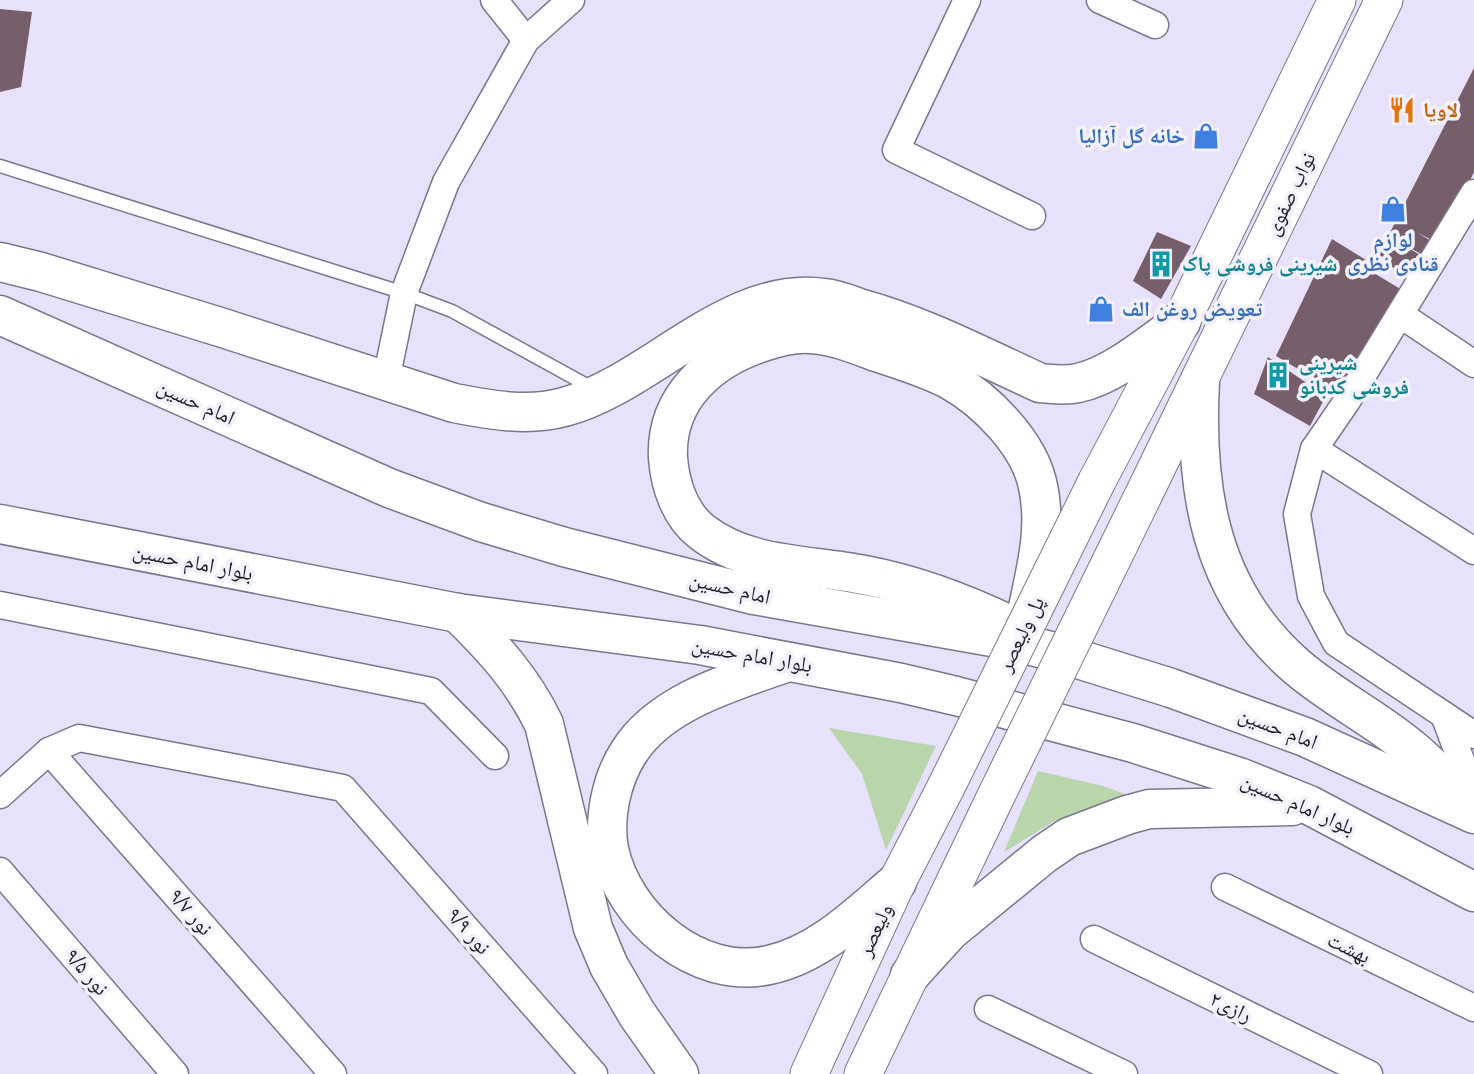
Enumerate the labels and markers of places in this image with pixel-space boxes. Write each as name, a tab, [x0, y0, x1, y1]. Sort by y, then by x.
restaurant icon: لاویا	[1387, 95, 1417, 125]
place label: لاویا	[1423, 96, 1458, 124]
shop icon: خانه گل آزالیا	[1191, 121, 1221, 151]
place label: خانه گل آزالیا	[1078, 122, 1185, 150]
shop icon: لوازم قنادی نظری	[1378, 194, 1408, 224]
place label: لوازم قنادی نظری	[1347, 226, 1439, 278]
building icon: شیرینی فروشی پاک	[1146, 249, 1176, 279]
place label: شیرینی فروشی پاک	[1182, 250, 1337, 278]
shop icon: تعویض روغن الف	[1086, 294, 1116, 324]
place label: تعویض روغن الف	[1122, 295, 1262, 323]
place label: شیرینی فروشی کدبانو	[1299, 349, 1409, 401]
building icon: شیرینی فروشی کدبانو	[1263, 360, 1293, 390]

